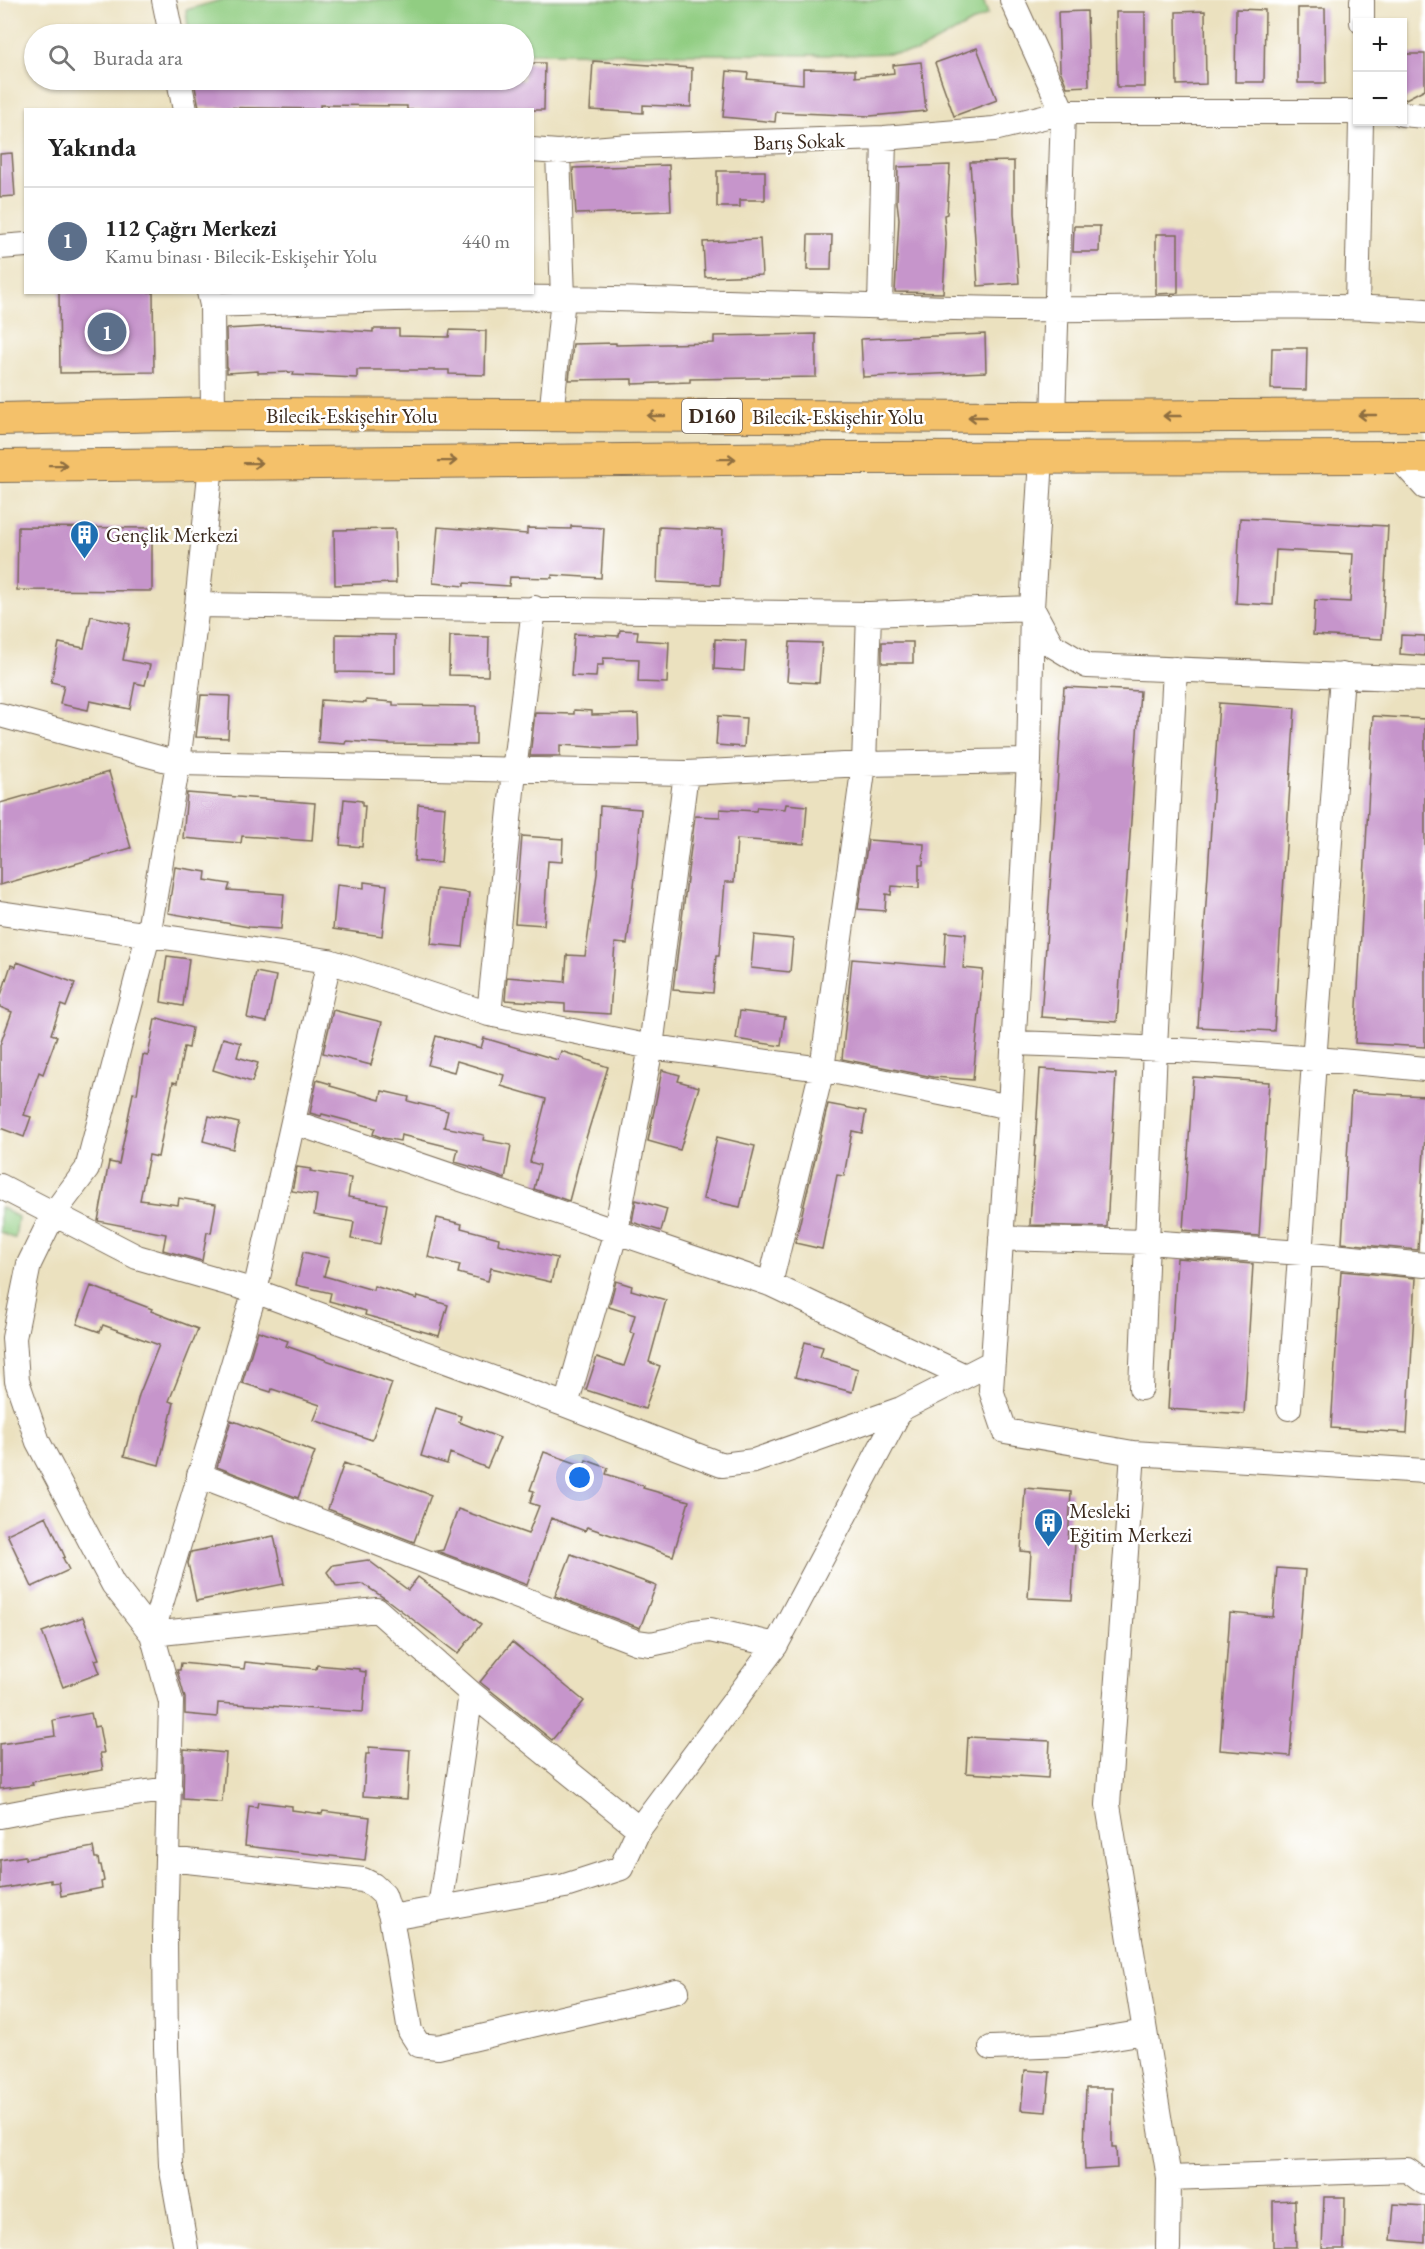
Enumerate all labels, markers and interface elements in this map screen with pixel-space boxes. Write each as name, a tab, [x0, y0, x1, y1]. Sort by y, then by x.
map controls	[1353, 18, 1407, 126]
button: +	[1353, 18, 1407, 72]
search box	[24, 24, 534, 90]
icon: search	[45, 41, 78, 74]
text: Burada ara	[93, 43, 183, 72]
button: −	[1353, 72, 1407, 126]
street label: Barış Sokak	[753, 126, 846, 156]
text: Yakında	[48, 130, 136, 164]
text: 112 Çağrı Merkezi	[105, 214, 277, 243]
text: 1	[62, 228, 73, 254]
text: 440 m	[462, 228, 510, 254]
text: Kamu binası · Bilecik-Eskişehir Yolu	[105, 243, 377, 269]
pin: 1	[88, 310, 126, 354]
road number: D160	[682, 399, 742, 433]
street label: Bilecik-Eskişehir Yolu	[266, 402, 438, 429]
street label: Bilecik-Eskişehir Yolu	[752, 403, 924, 430]
one-way arrow	[1357, 409, 1377, 421]
one-way arrow	[646, 410, 666, 422]
one-way arrow	[1162, 410, 1182, 422]
one-way arrow	[967, 411, 987, 423]
one-way arrow	[717, 453, 737, 465]
one-way arrow	[438, 456, 458, 467]
one-way arrow	[243, 458, 263, 469]
one-way arrow	[48, 459, 68, 471]
building icon: Gençlik Merkezi	[69, 518, 101, 560]
place label: Gençlik Merkezi	[106, 521, 238, 548]
your location	[565, 1463, 594, 1492]
place label: Mesleki Eğitim Merkezi	[1069, 1497, 1192, 1548]
building icon: Mesleki Eğitim Merkezi	[1032, 1506, 1064, 1548]

